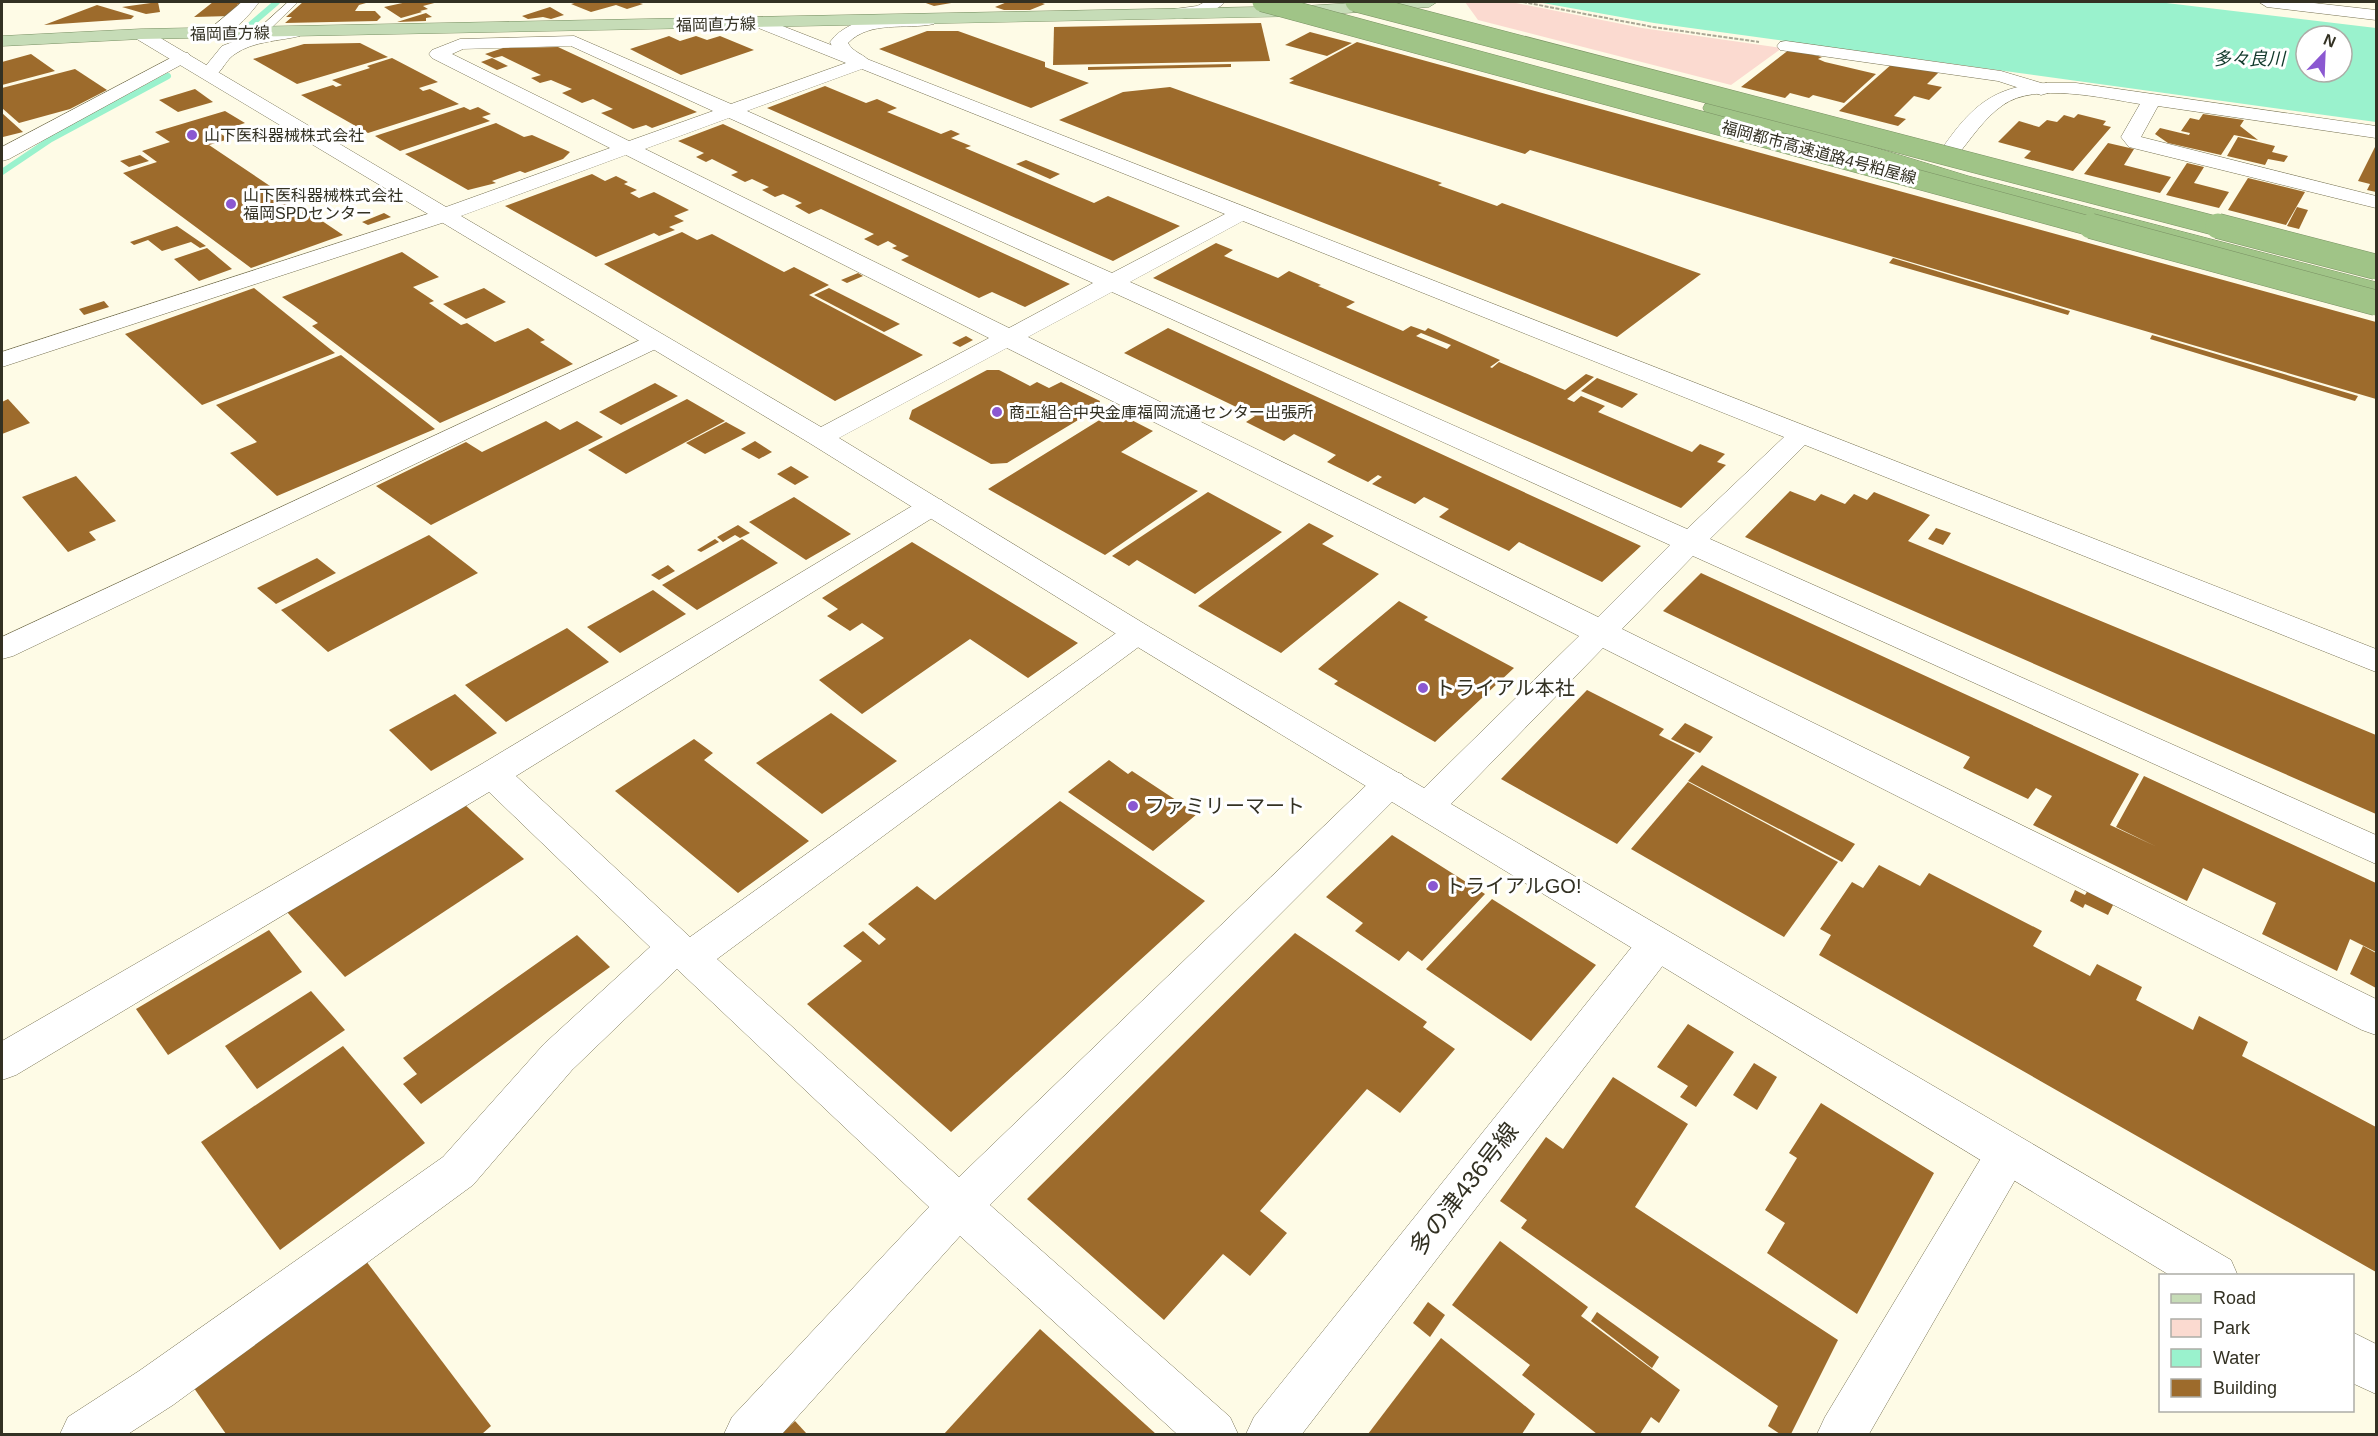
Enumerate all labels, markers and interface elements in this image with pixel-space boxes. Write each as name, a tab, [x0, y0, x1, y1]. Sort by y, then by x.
street label: 福岡直方線	[676, 15, 756, 34]
street label: 福岡直方線	[190, 24, 270, 43]
north arrow	[2294, 24, 2354, 84]
text: N	[2321, 31, 2338, 51]
water label: 多々良川	[2213, 49, 2287, 69]
street label: 福岡都市高速道路4号粕屋線	[1720, 118, 1918, 187]
place label: 山下医科器械株式会社	[204, 127, 364, 144]
marker: 山下医科器械株式会社	[185, 128, 199, 142]
place label: 山下医科器械株式会社 福岡SPDセンター	[243, 187, 403, 222]
marker: 山下医科器械株式会社 福岡SPDセンター	[224, 197, 238, 211]
place label: 商工組合中央金庫福岡流通センター出張所	[1009, 404, 1313, 421]
marker: 商工組合中央金庫福岡流通センター出張所	[990, 405, 1004, 419]
place label: トライアル本社	[1435, 677, 1575, 699]
marker: トライアル本社	[1416, 681, 1430, 695]
place label: ファミリーマート	[1145, 795, 1305, 817]
marker: ファミリーマート	[1126, 799, 1140, 813]
place label: トライアルGO!	[1445, 875, 1581, 897]
marker: トライアルGO!	[1426, 879, 1440, 893]
street label: 多の津436号線	[1404, 1117, 1524, 1260]
legend	[2159, 1274, 2354, 1412]
text: Road	[2213, 1288, 2256, 1308]
text: Park	[2213, 1318, 2251, 1338]
text: Water	[2213, 1348, 2260, 1368]
text: Building	[2213, 1378, 2277, 1398]

